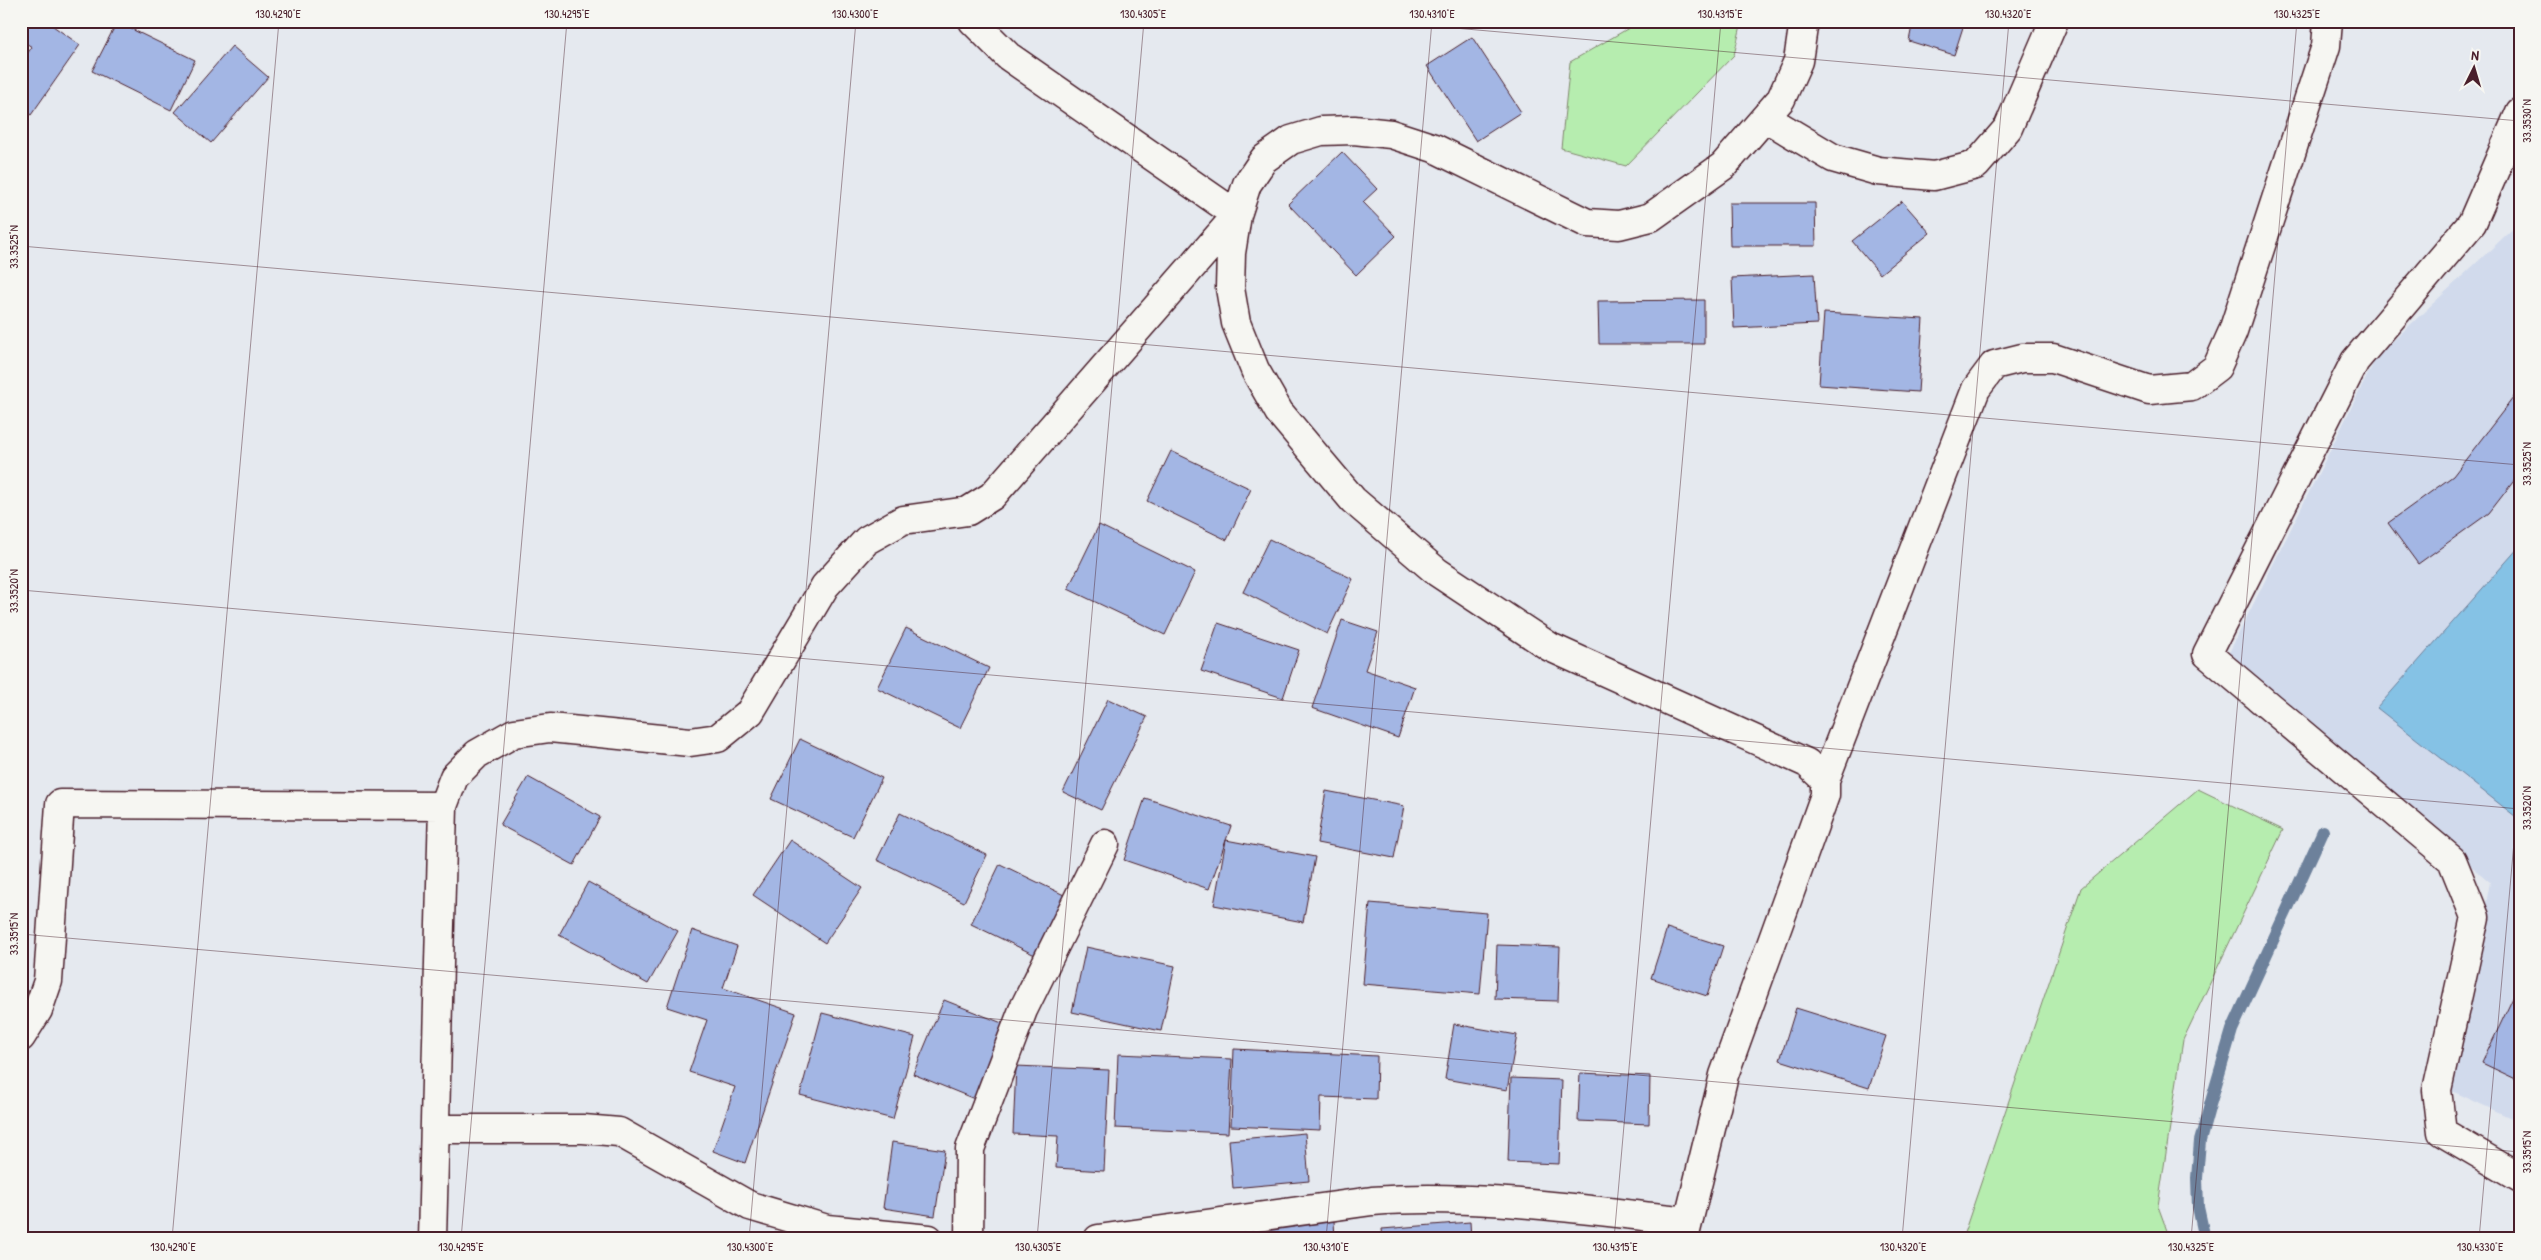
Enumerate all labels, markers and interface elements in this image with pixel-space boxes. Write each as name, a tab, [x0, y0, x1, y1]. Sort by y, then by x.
text: 130.4290°E	[255, 5, 302, 22]
text: 130.4295°E	[544, 5, 590, 22]
text: 130.4300°E	[832, 5, 879, 22]
text: 130.4305°E	[1120, 5, 1167, 22]
text: 130.4310°E	[1409, 5, 1455, 22]
text: 130.4315°E	[1697, 5, 1743, 22]
text: 130.4320°E	[1985, 5, 2032, 22]
text: 130.4325°E	[2274, 5, 2321, 22]
north arrow	[2448, 42, 2498, 92]
text: N	[2471, 45, 2480, 64]
text: 33.3530°N	[2518, 99, 2535, 143]
text: 33.3525°N	[5, 225, 22, 269]
text: 33.3525°N	[2518, 442, 2535, 486]
text: 33.3520°N	[5, 569, 22, 613]
text: 33.3520°N	[2518, 786, 2535, 830]
text: 33.3515°N	[5, 913, 22, 955]
text: 33.3515°N	[2518, 1131, 2535, 1173]
text: 130.4290°E	[150, 1238, 197, 1255]
text: 130.4295°E	[438, 1238, 484, 1255]
text: 130.4300°E	[727, 1238, 774, 1255]
text: 130.4305°E	[1015, 1238, 1062, 1255]
text: 130.4310°E	[1303, 1238, 1349, 1255]
text: 130.4315°E	[1592, 1238, 1638, 1255]
text: 130.4320°E	[1880, 1238, 1927, 1255]
text: 130.4325°E	[2168, 1238, 2215, 1255]
text: 130.4330°E	[2457, 1238, 2504, 1255]

